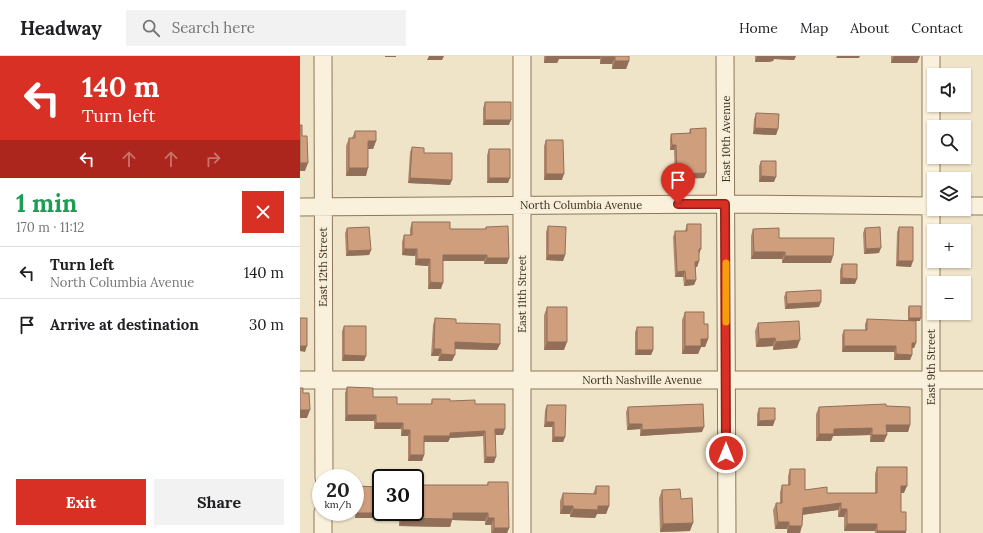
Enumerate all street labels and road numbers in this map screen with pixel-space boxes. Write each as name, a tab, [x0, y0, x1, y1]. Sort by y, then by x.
street label: East 10th Avenue	[719, 96, 733, 182]
street label: North Columbia Avenue	[520, 198, 642, 212]
street label: East 12th Street	[316, 226, 330, 307]
street label: East 11th Street	[515, 254, 529, 333]
street label: East 9th Street	[924, 328, 938, 405]
street label: North Nashville Avenue	[582, 373, 702, 387]

